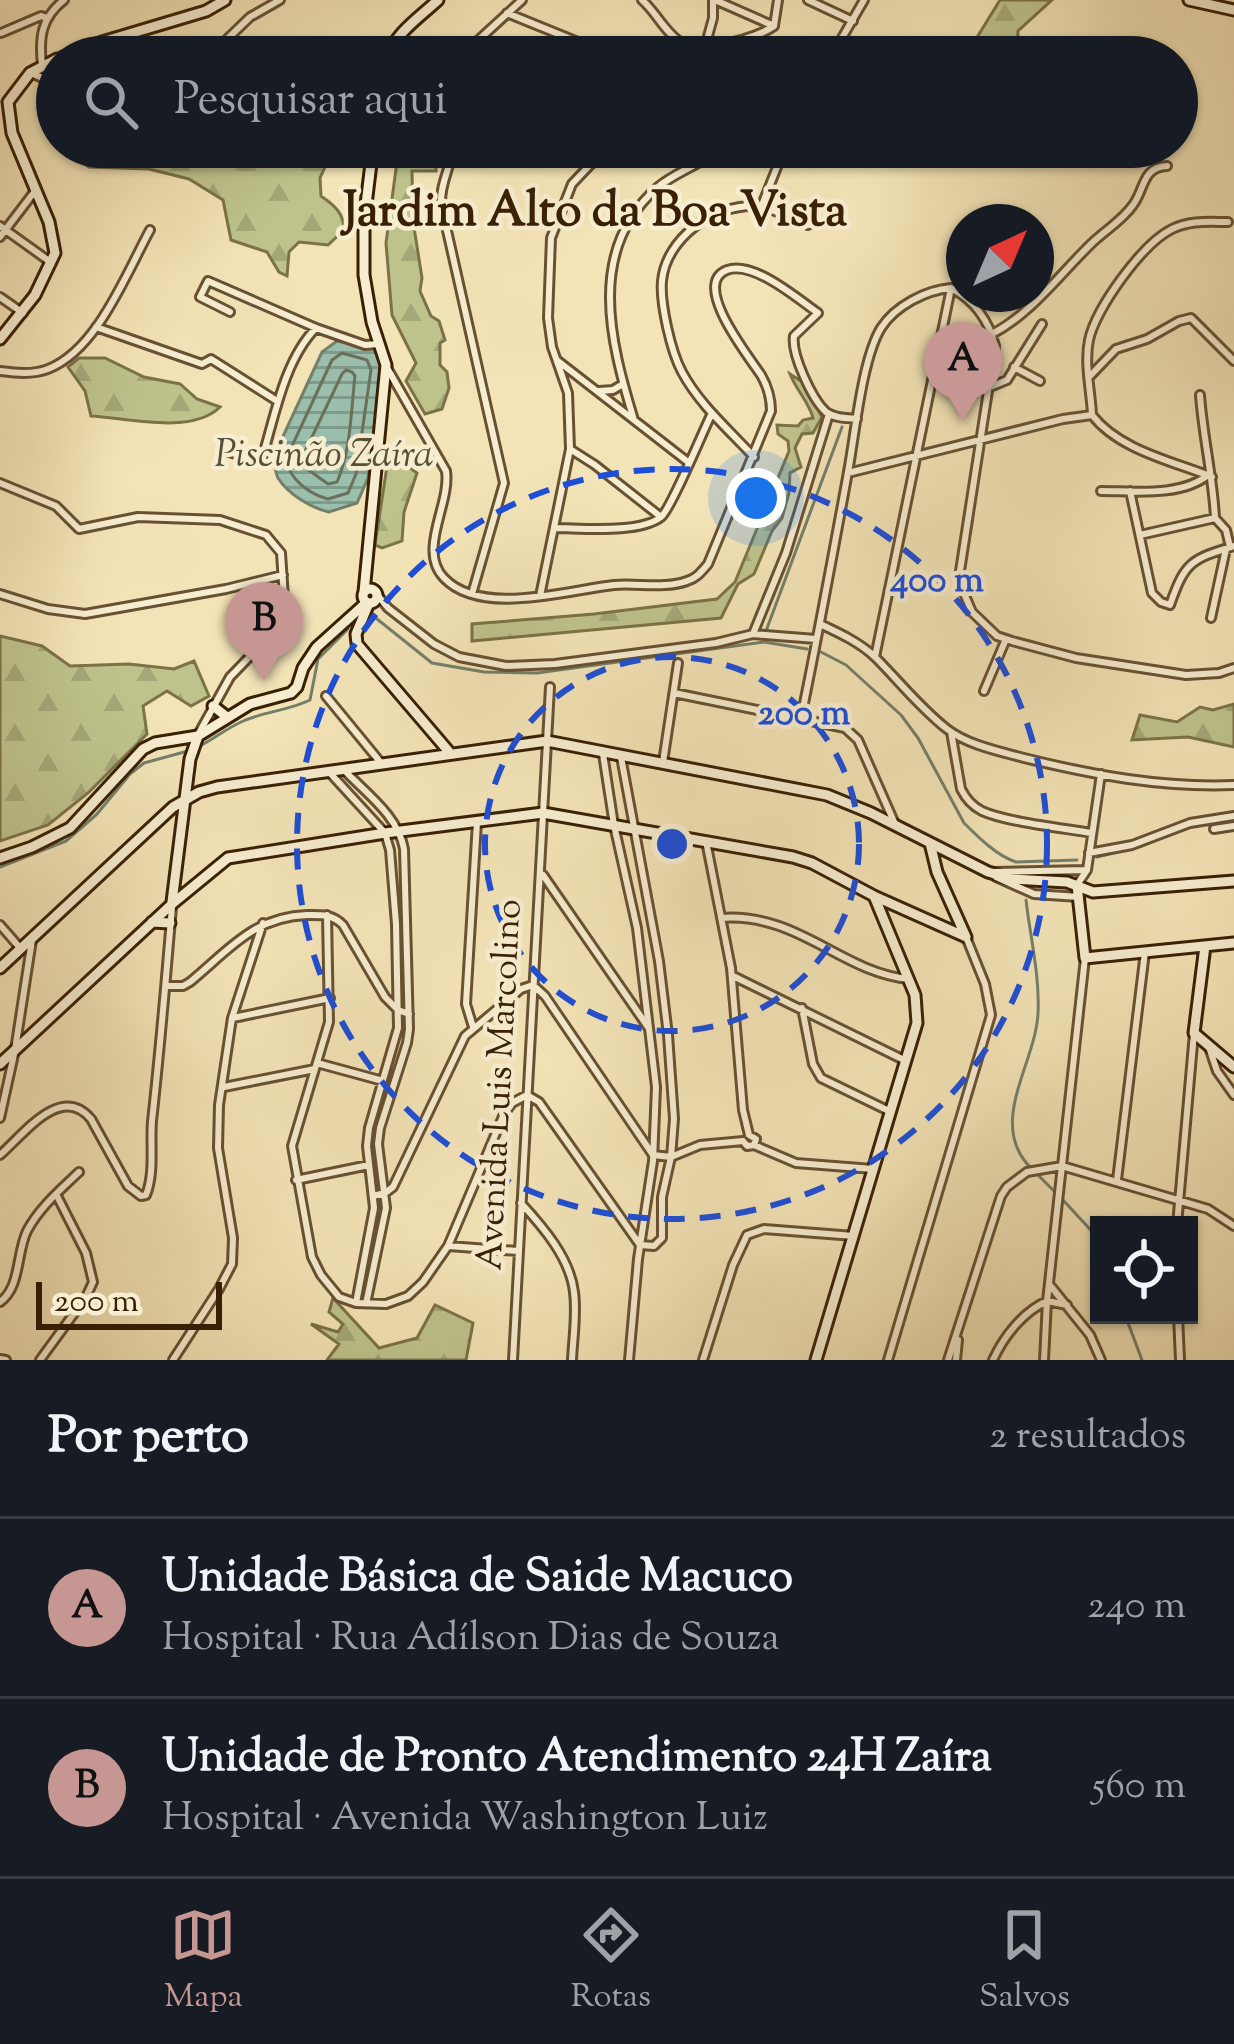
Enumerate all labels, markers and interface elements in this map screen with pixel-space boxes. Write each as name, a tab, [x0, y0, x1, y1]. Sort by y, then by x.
search box	[36, 36, 1198, 168]
icon: search	[78, 69, 144, 135]
text: Pesquisar aqui	[174, 70, 447, 135]
district label: Jardim Alto da Boa Vista	[340, 179, 847, 248]
north arrow	[946, 204, 1054, 312]
pin: A	[924, 322, 1002, 421]
water label: Piscinão Zaíra	[215, 429, 433, 485]
your location	[726, 468, 786, 528]
text: 400 m	[889, 556, 984, 608]
pin: B	[225, 582, 303, 681]
text: 200 m	[758, 689, 850, 741]
centre of rings	[651, 823, 693, 865]
street label: Avenida Luis Marcolino	[465, 898, 537, 1272]
map controls	[1090, 1216, 1198, 1324]
button: locate	[1090, 1216, 1198, 1324]
scale bar	[36, 1276, 222, 1329]
text: 200 m	[54, 1279, 139, 1327]
text: Por perto	[48, 1402, 249, 1475]
text: 2 resultados	[989, 1410, 1186, 1466]
text: Unidade Básica de Saide Macuco	[162, 1547, 793, 1612]
text: A	[71, 1580, 103, 1636]
text: 240 m	[1087, 1580, 1186, 1636]
text: Hospital · Rua Adílson Dias de Souza	[162, 1612, 780, 1668]
text: Unidade de Pronto Atendimento 24H Zaíra	[162, 1727, 992, 1792]
text: B	[75, 1760, 99, 1816]
text: 560 m	[1092, 1760, 1186, 1816]
text: Hospital · Avenida Washington Luiz	[162, 1792, 768, 1848]
tab: Mapa	[164, 1902, 243, 2022]
tab: Rotas	[571, 1902, 651, 2022]
tab: Salvos	[979, 1902, 1070, 2022]

